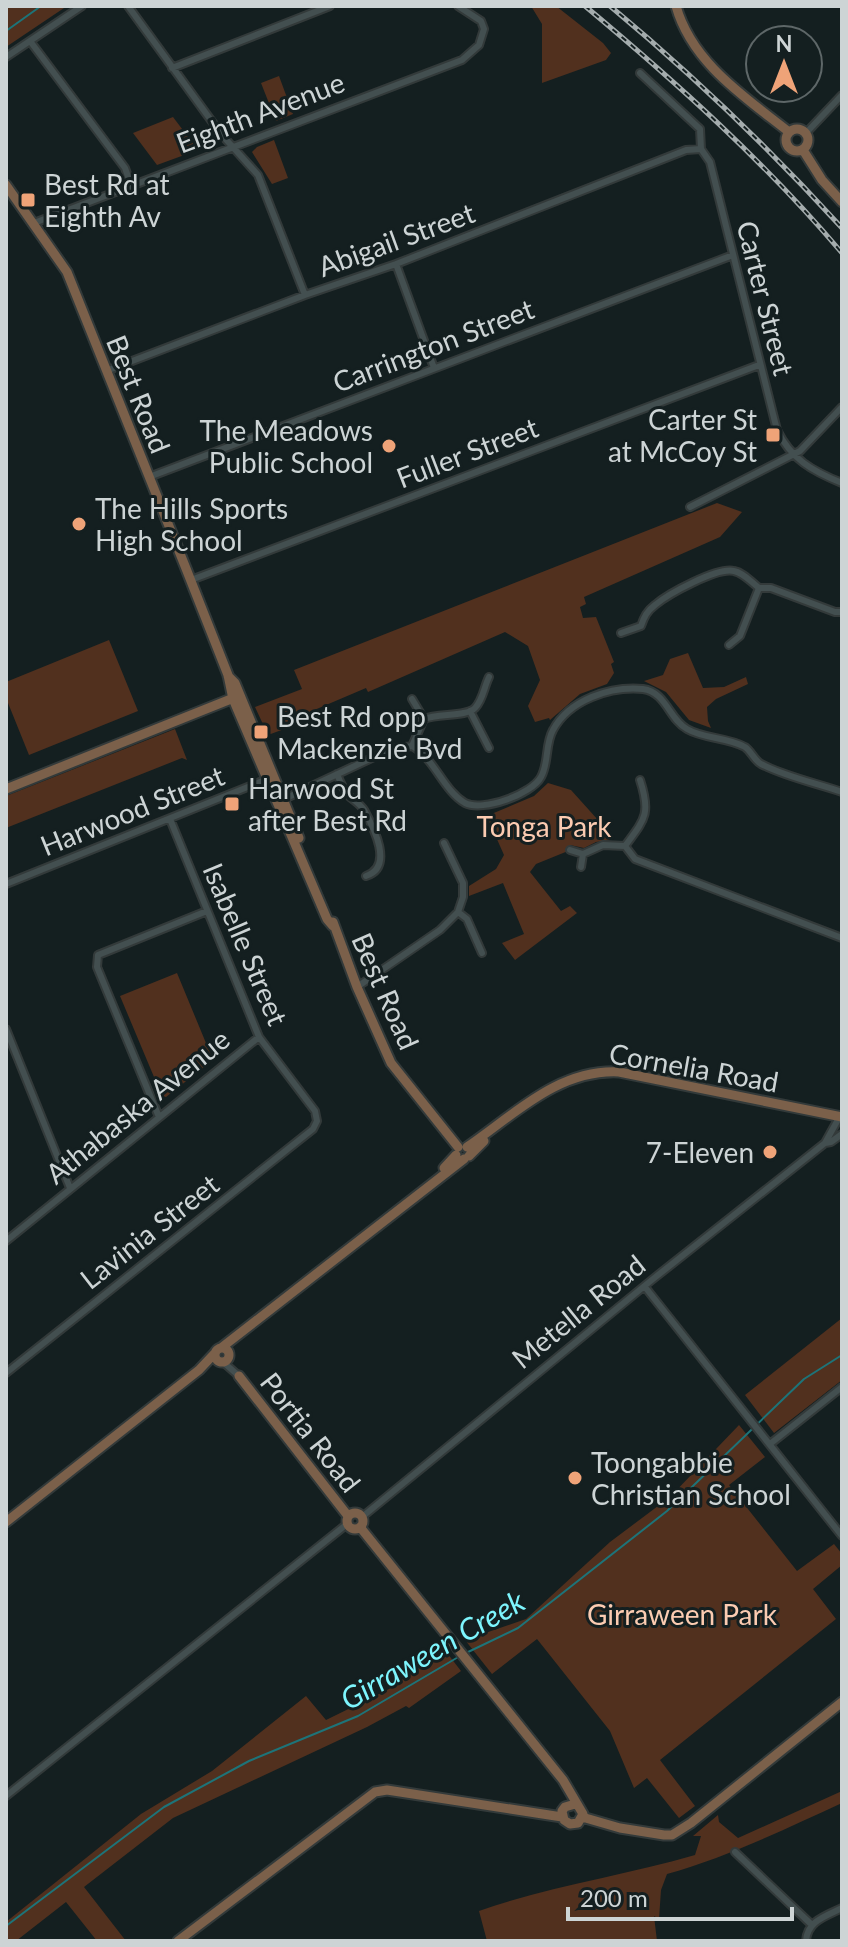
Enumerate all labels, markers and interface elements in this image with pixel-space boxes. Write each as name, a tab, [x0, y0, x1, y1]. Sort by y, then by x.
north arrow	[744, 24, 824, 104]
text: N	[776, 30, 792, 57]
street label: Eighth Avenue	[171, 64, 349, 160]
place label: Best Rd at Eighth Av	[44, 167, 169, 233]
marker: Best Rd at Eighth Av	[19, 191, 37, 209]
street label: Abigail Street	[313, 195, 479, 283]
street label: Carter Street	[730, 217, 802, 379]
street label: Carrington Street	[328, 291, 538, 399]
street label: Best Road	[100, 330, 178, 458]
place label: Carter St at McCoy St	[608, 402, 757, 468]
street label: Fuller Street	[391, 409, 543, 495]
place label: The Meadows Public School	[200, 413, 373, 479]
marker: Carter St at McCoy St	[764, 426, 782, 444]
marker: The Meadows Public School	[380, 437, 398, 455]
place label: The Hills Sports High School	[95, 491, 288, 557]
marker: The Hills Sports High School	[70, 515, 88, 533]
place label: Best Rd opp Mackenzie Bvd	[277, 699, 463, 765]
marker: Best Rd opp Mackenzie Bvd	[252, 723, 270, 741]
street label: Harwood Street	[35, 758, 229, 862]
place label: Harwood St after Best Rd	[248, 771, 407, 837]
marker: Harwood St after Best Rd	[223, 795, 241, 813]
park label: Tonga Park	[477, 809, 612, 843]
street label: Isabelle Street	[197, 858, 295, 1030]
street label: Best Road	[345, 927, 427, 1055]
street label: Athabaska Avenue	[38, 1022, 236, 1190]
street label: Cornelia Road	[607, 1035, 781, 1099]
place label: 7-Eleven	[646, 1135, 754, 1169]
marker: 7-Eleven	[761, 1143, 779, 1161]
street label: Lavinia Street	[73, 1166, 225, 1296]
street label: Metella Road	[505, 1247, 651, 1375]
street label: Portia Road	[254, 1365, 368, 1499]
place label: Toongabbie Christian School	[591, 1445, 791, 1511]
marker: Toongabbie Christian School	[566, 1469, 584, 1487]
water label: Girraween Creek	[334, 1581, 531, 1716]
park label: Girraween Park	[587, 1597, 778, 1631]
scale bar	[568, 1871, 792, 1921]
text: 200 m	[580, 1883, 648, 1912]

